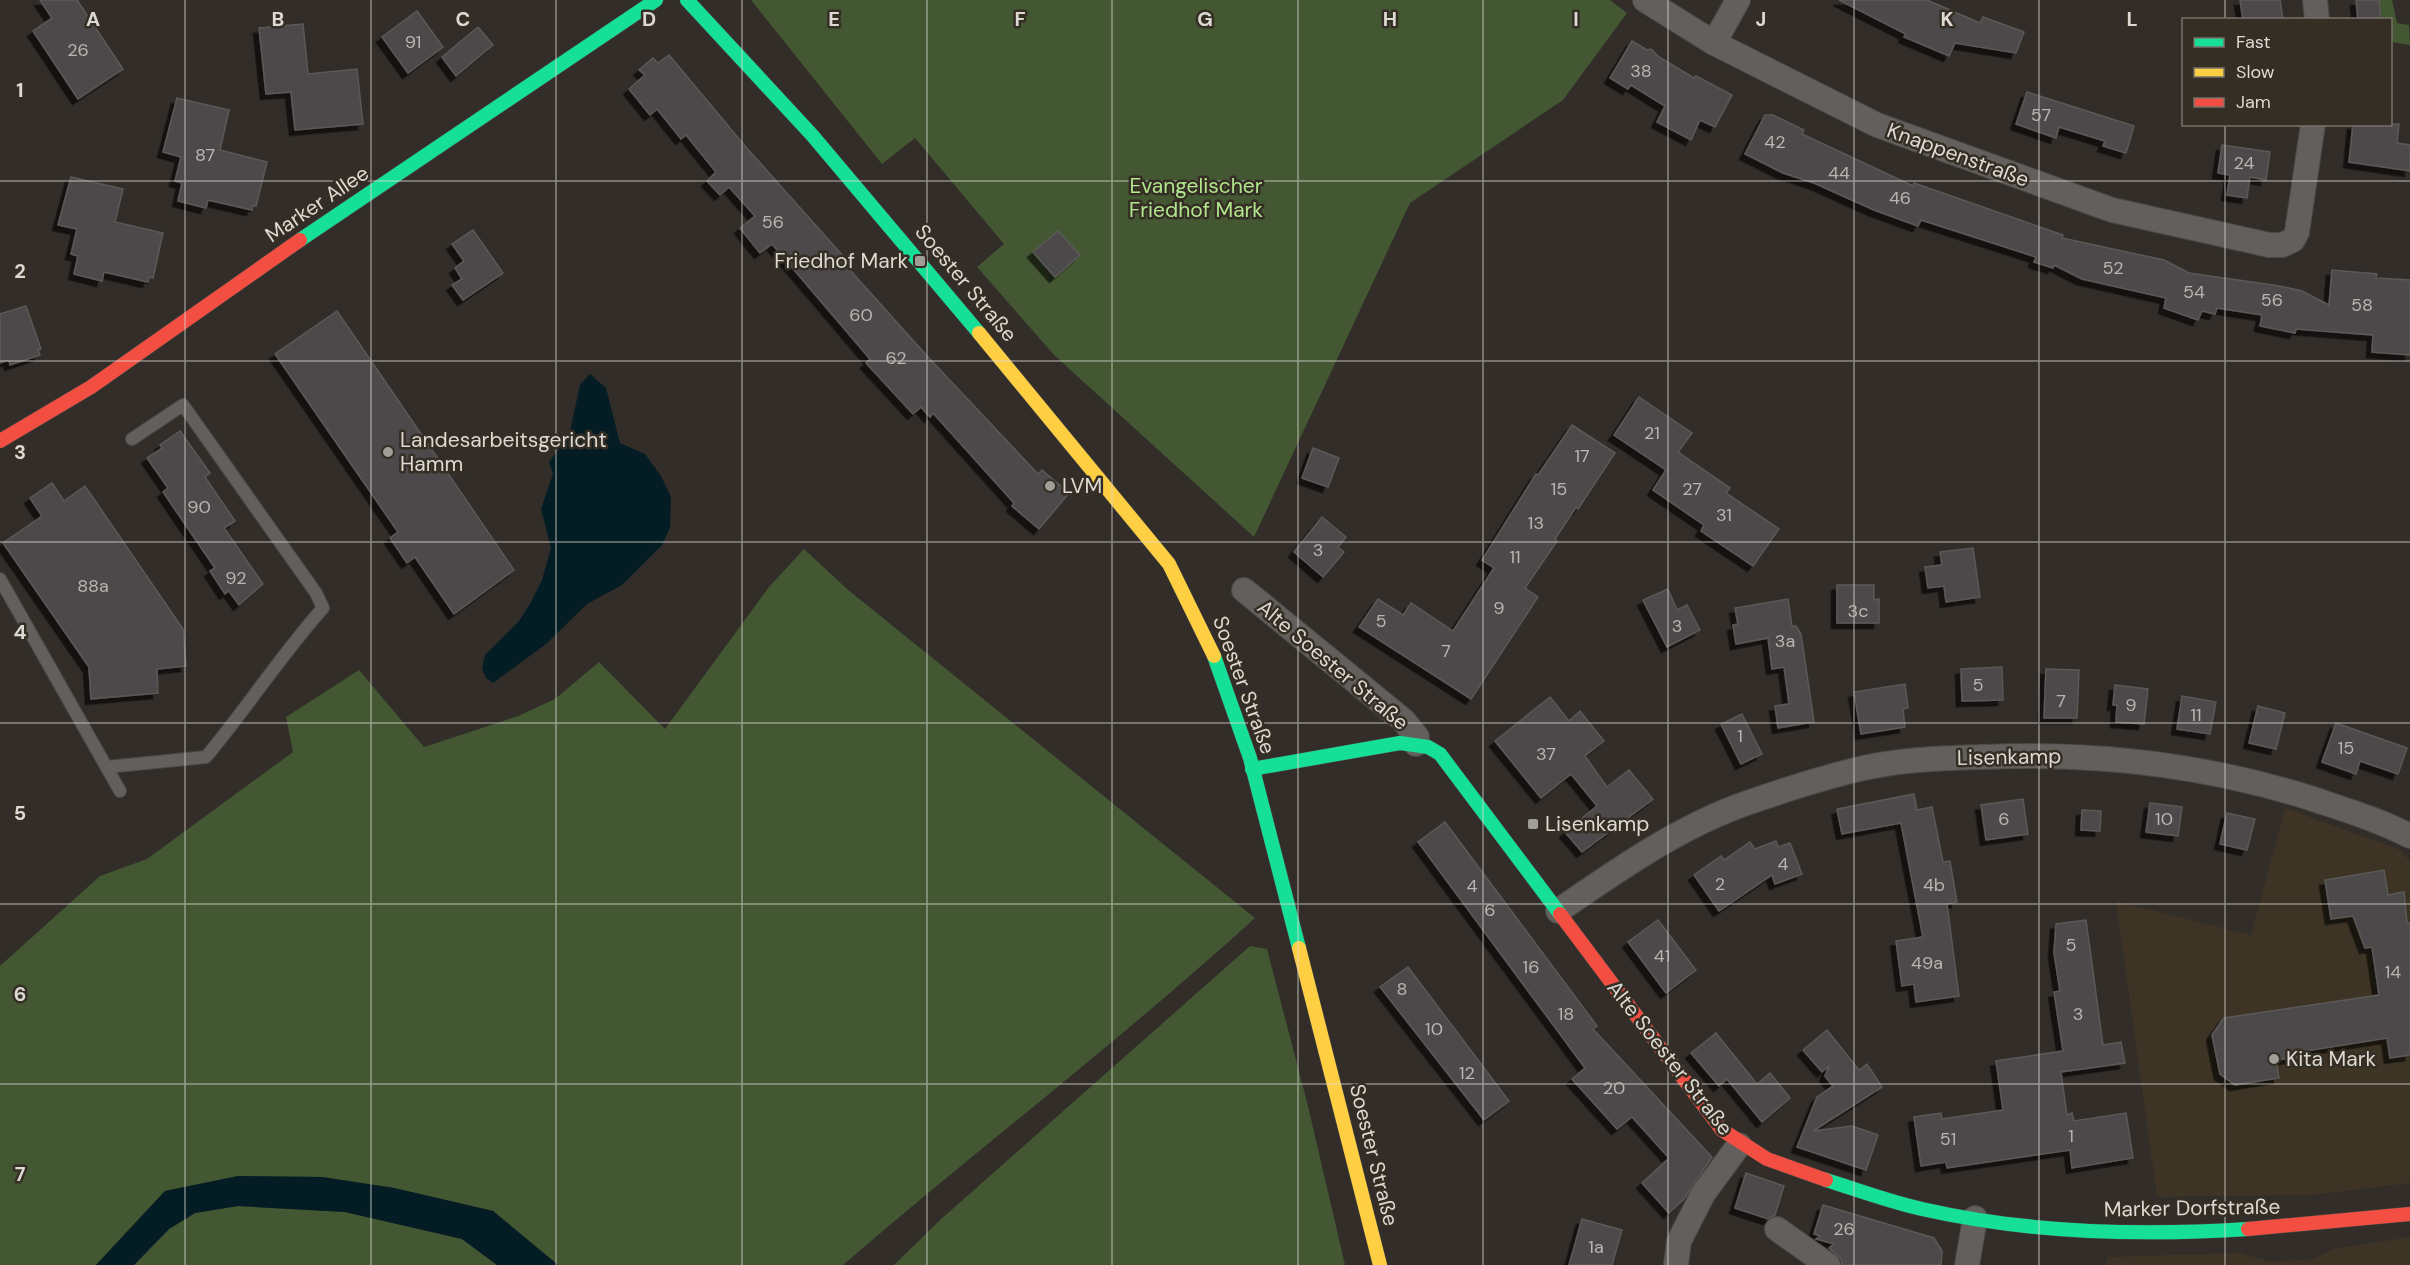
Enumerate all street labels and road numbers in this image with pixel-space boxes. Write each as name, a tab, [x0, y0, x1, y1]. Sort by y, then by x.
street label: Knappenstraße	[1883, 116, 2033, 194]
street label: Marker Allee	[260, 159, 374, 249]
street label: Soester Straße	[909, 218, 1023, 348]
street label: Alte Soester Straße	[1252, 594, 1414, 737]
street label: Soester Straße	[1206, 612, 1282, 758]
street label: Lisenkamp	[1957, 742, 2061, 772]
street label: Alte Soester Straße	[1601, 975, 1739, 1141]
street label: Soester Straße	[1343, 1081, 1405, 1229]
street label: Marker Dorfstraße	[2104, 1192, 2280, 1224]

